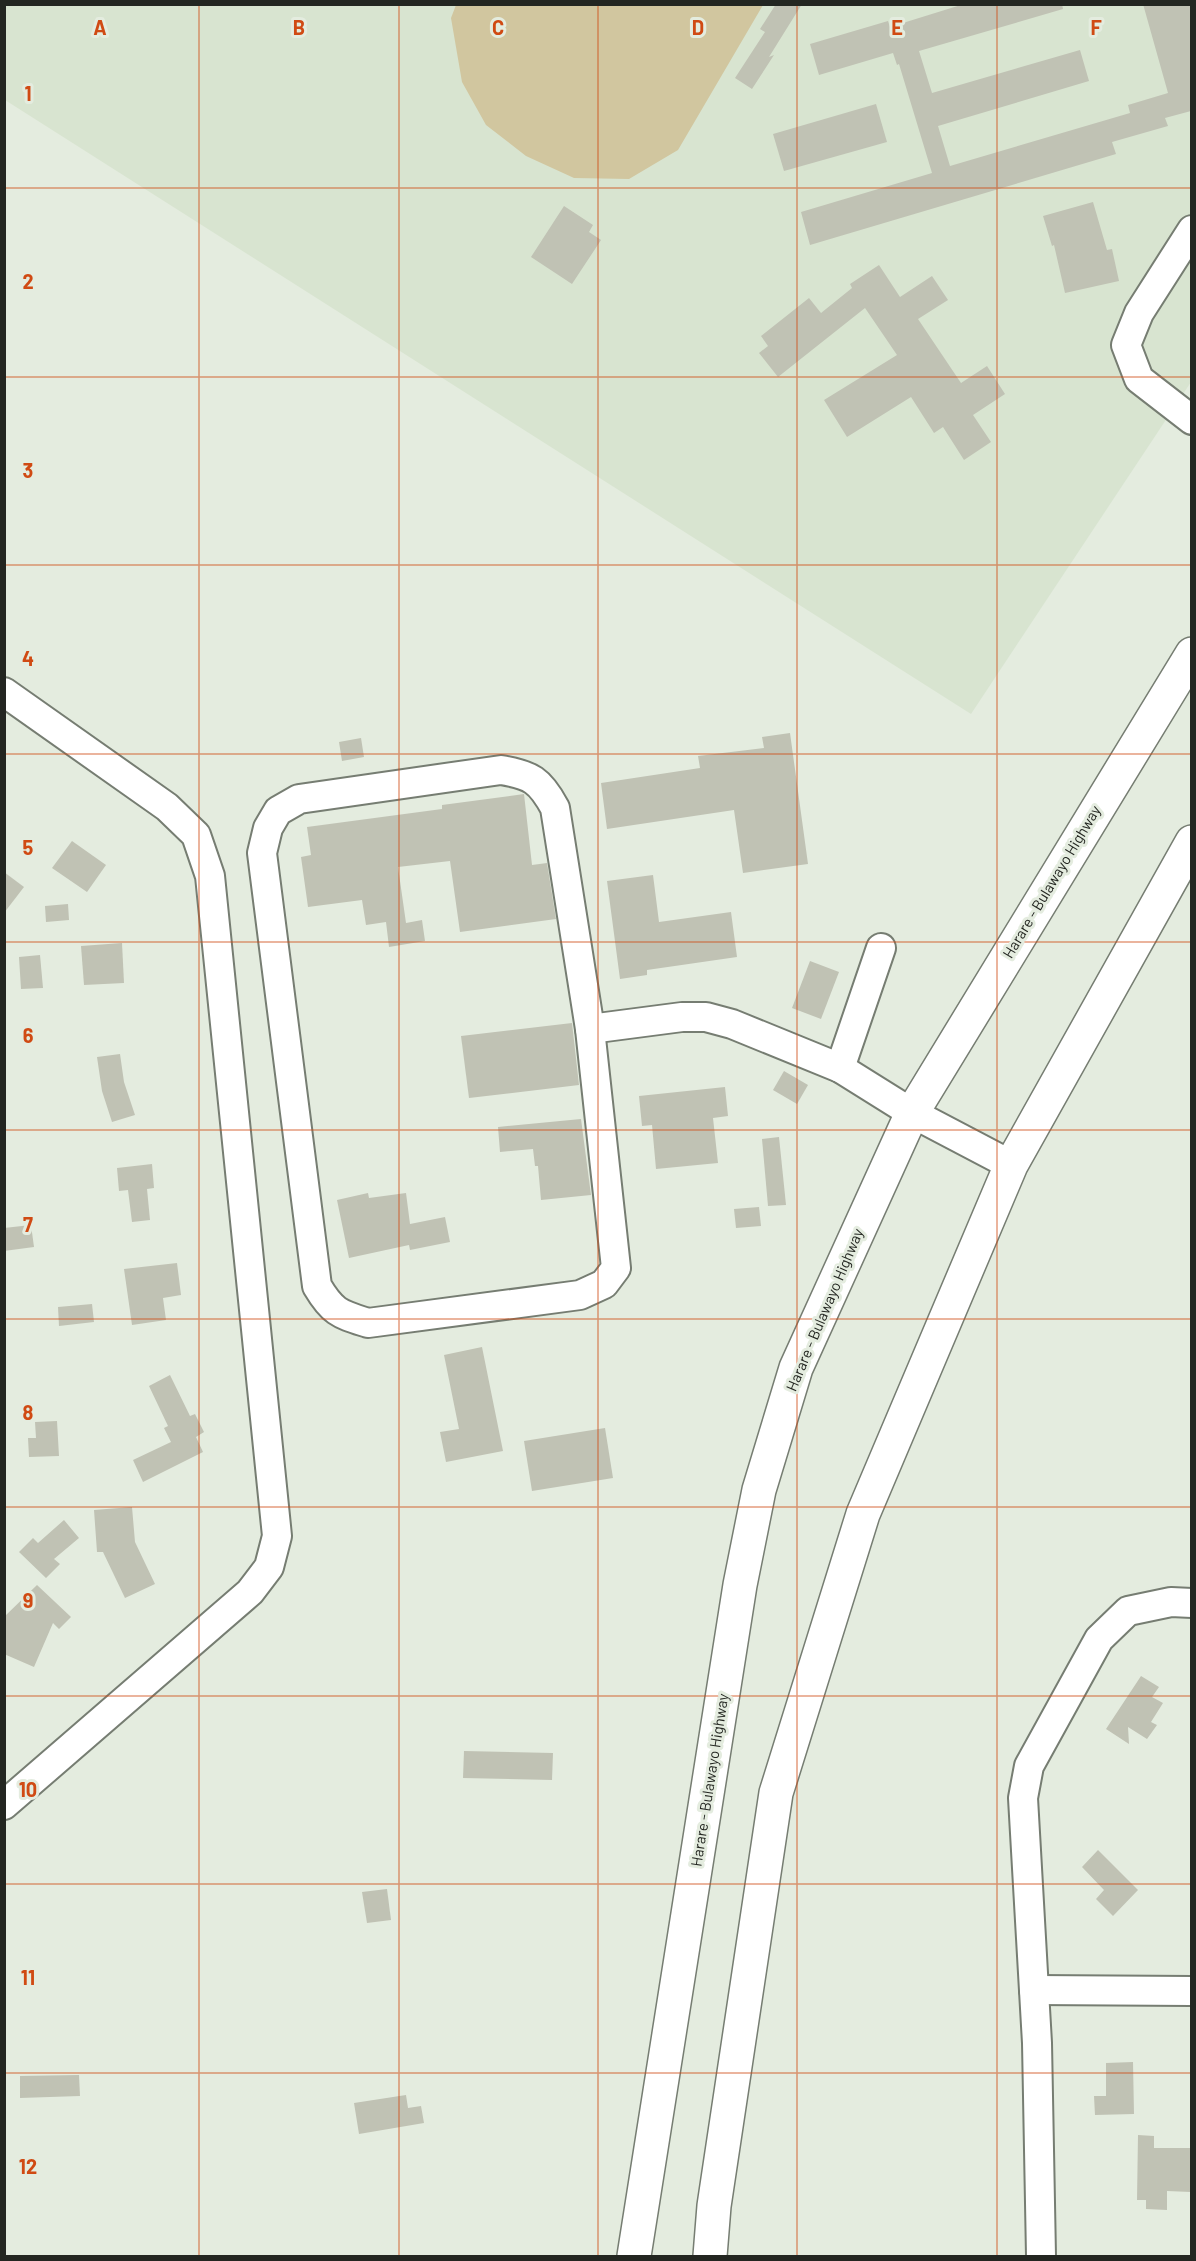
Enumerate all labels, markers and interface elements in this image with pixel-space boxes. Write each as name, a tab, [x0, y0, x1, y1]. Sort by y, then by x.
text: A	[93, 15, 107, 39]
text: B	[293, 15, 305, 39]
text: C	[492, 15, 504, 39]
text: D	[692, 15, 704, 39]
text: E	[891, 15, 903, 39]
text: F	[1090, 15, 1102, 39]
text: 1	[24, 81, 32, 105]
text: 2	[22, 269, 34, 293]
text: 3	[23, 458, 33, 482]
text: 4	[22, 646, 34, 670]
street label: Harare - Bulawayo Highway	[998, 802, 1104, 961]
text: 5	[23, 835, 34, 859]
text: 6	[23, 1023, 34, 1047]
text: 7	[23, 1212, 33, 1236]
street label: Harare - Bulawayo Highway	[782, 1226, 867, 1394]
text: 8	[23, 1400, 34, 1424]
text: 9	[23, 1588, 33, 1612]
street label: Harare - Bulawayo Highway	[686, 1692, 732, 1868]
text: 10	[19, 1777, 37, 1801]
text: 11	[21, 1965, 35, 1989]
text: 12	[19, 2154, 37, 2178]

